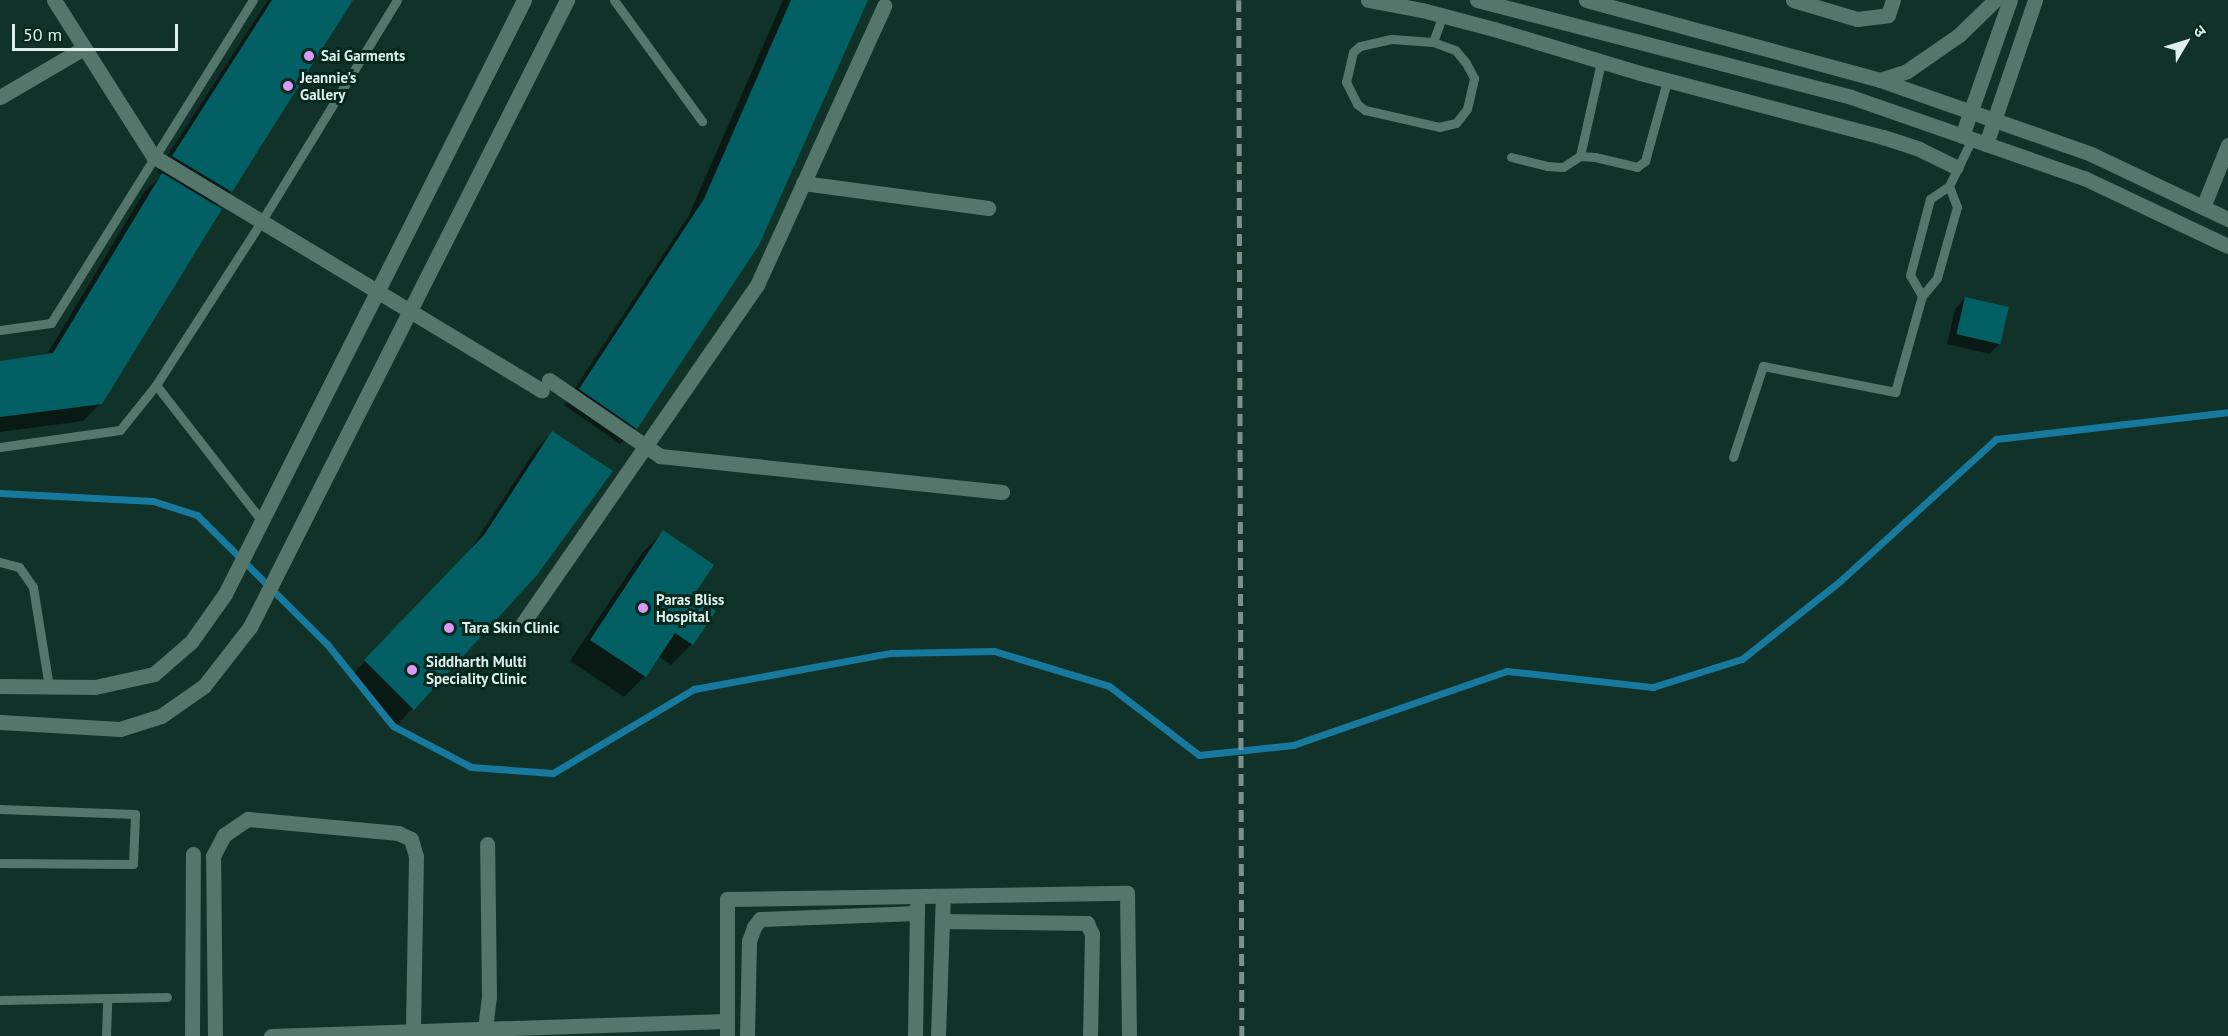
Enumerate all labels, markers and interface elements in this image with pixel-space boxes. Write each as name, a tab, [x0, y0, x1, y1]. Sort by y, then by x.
scale bar	[15, 12, 182, 50]
north arrow	[2156, 12, 2216, 72]
text: उ	[2189, 21, 2211, 41]
text: 50 m	[23, 23, 62, 46]
place label: Sai Garments	[321, 47, 405, 65]
marker: Sai Garments	[302, 49, 316, 63]
place label: Jeannie's Gallery	[300, 68, 356, 103]
marker: Jeannie's Gallery	[281, 79, 295, 93]
place label: Paras Bliss Hospital	[656, 590, 724, 625]
marker: Paras Bliss Hospital	[634, 599, 652, 617]
marker: Tara Skin Clinic	[440, 619, 458, 637]
place label: Tara Skin Clinic	[462, 619, 560, 637]
place label: Siddharth Multi Speciality Clinic	[426, 652, 527, 687]
marker: Siddharth Multi Speciality Clinic	[403, 661, 421, 679]

